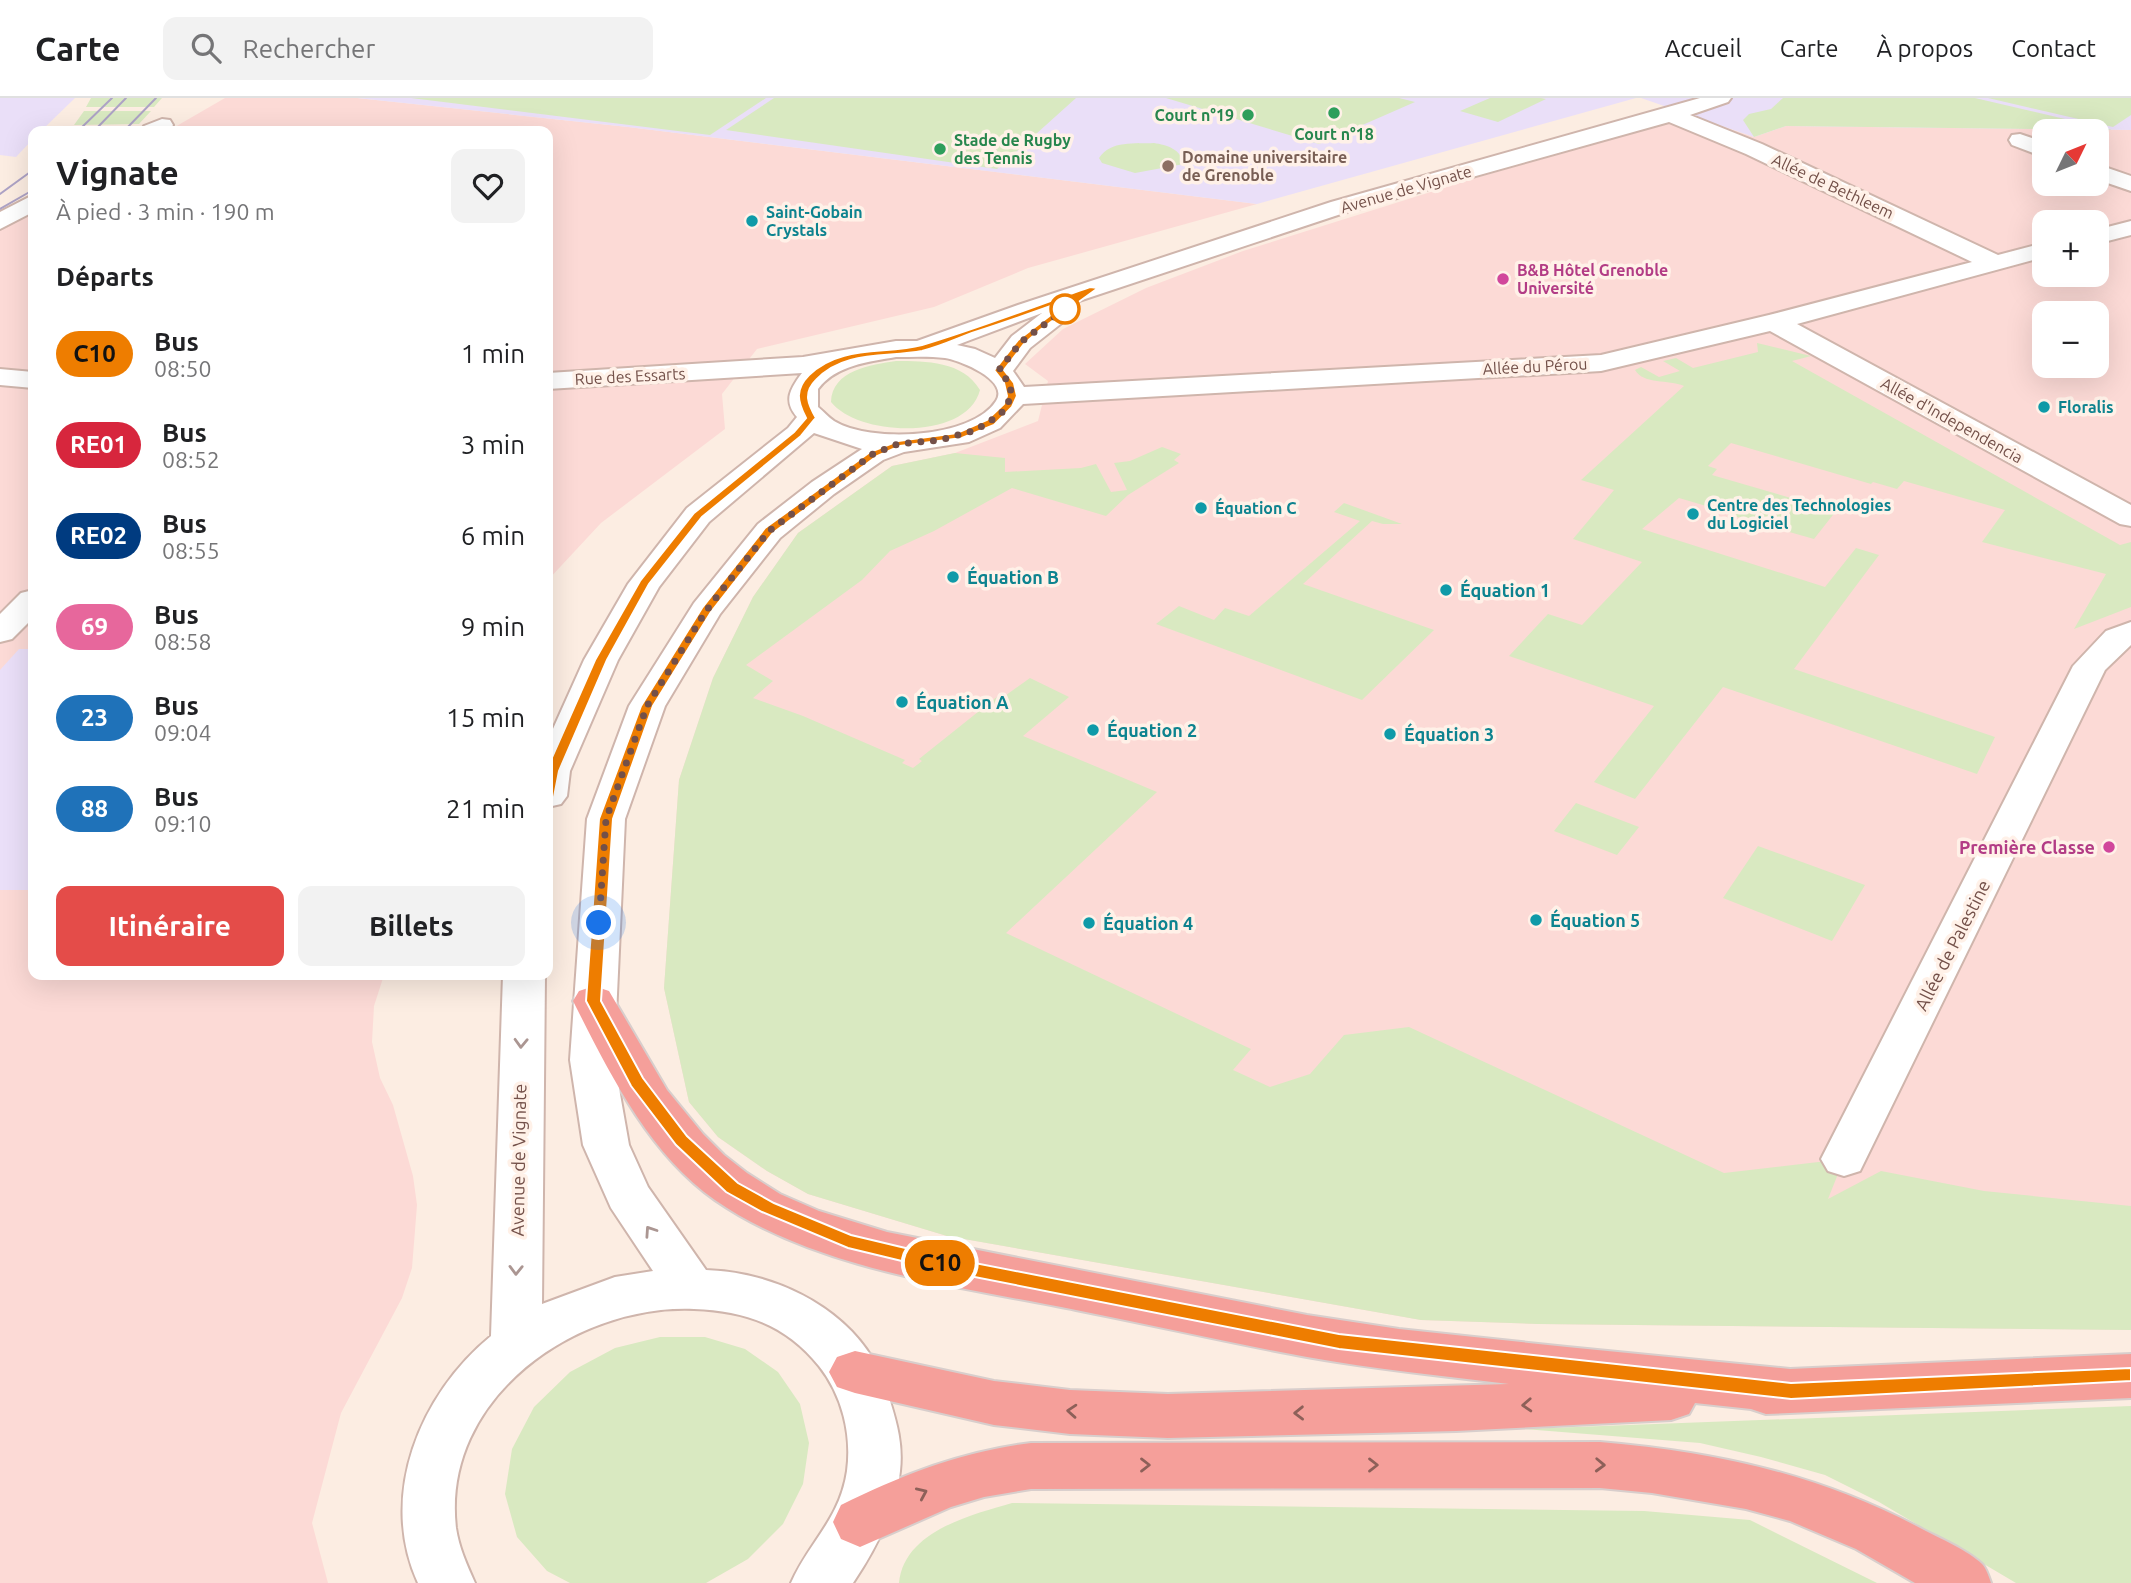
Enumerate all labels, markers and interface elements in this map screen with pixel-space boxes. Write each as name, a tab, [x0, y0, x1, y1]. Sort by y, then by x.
search box	[163, 17, 653, 80]
icon: search	[187, 29, 225, 67]
text: Carte	[35, 30, 121, 67]
text: Rechercher	[243, 34, 375, 63]
text: Accueil	[1665, 35, 1742, 62]
text: Carte	[1780, 35, 1839, 62]
text: À propos	[1877, 35, 1973, 62]
text: Contact	[2011, 35, 2096, 62]
marker: Court n°18	[1326, 105, 1342, 121]
place label: Court n°19	[1155, 106, 1234, 124]
marker: Court n°19	[1240, 107, 1256, 123]
north arrow	[2032, 119, 2109, 196]
map controls	[2032, 119, 2109, 378]
place label: Court n°18	[1294, 125, 1374, 143]
place label: Stade de Rugby des Tennis	[954, 131, 1071, 167]
marker: Stade de Rugby des Tennis	[932, 141, 948, 157]
place label: Domaine universitaire de Grenoble	[1182, 148, 1347, 184]
button: heart	[451, 149, 525, 223]
street label: Allée de Bethleem	[1769, 150, 1897, 222]
text: Vignate	[56, 154, 179, 191]
marker: Domaine universitaire de Grenoble	[1160, 158, 1176, 174]
street label: Avenue de Vignate	[1338, 162, 1474, 216]
text: À pied · 3 min · 190 m	[56, 199, 275, 224]
place label: Saint-Gobain Crystals	[766, 203, 863, 239]
button: +	[2032, 210, 2109, 287]
marker: Saint-Gobain Crystals	[744, 213, 760, 229]
place label: B&B Hôtel Grenoble Université	[1517, 261, 1668, 297]
text: Départs	[56, 262, 154, 291]
marker: B&B Hôtel Grenoble Université	[1495, 271, 1511, 287]
unlabelled marker	[1050, 294, 1080, 324]
button: −	[2032, 301, 2109, 378]
text: Bus	[154, 327, 199, 356]
text: 1 min	[461, 339, 525, 368]
text: C10	[73, 340, 116, 367]
street label: Allée du Pérou	[1482, 354, 1588, 378]
text: 08:50	[154, 356, 212, 381]
street label: Rue des Essarts	[574, 364, 686, 388]
street label: Allée d'Independencia	[1878, 374, 2026, 466]
place label: Floralis	[2058, 398, 2113, 416]
marker: Floralis	[2036, 399, 2052, 415]
text: Bus	[162, 418, 207, 447]
text: 3 min	[461, 430, 525, 459]
text: RE01	[70, 431, 127, 458]
text: 08:52	[162, 447, 220, 472]
place label: Centre des Technologies du Logiciel	[1707, 496, 1891, 532]
place label: Équation C	[1215, 497, 1296, 517]
marker: Équation C	[1193, 500, 1209, 516]
marker: Centre des Technologies du Logiciel	[1685, 506, 1701, 522]
text: Bus	[162, 509, 207, 538]
text: 6 min	[461, 521, 525, 550]
text: RE02	[70, 522, 127, 549]
text: 08:55	[162, 538, 220, 563]
place label: Équation B	[967, 566, 1059, 587]
marker: Équation B	[945, 569, 961, 585]
place label: Équation 1	[1460, 579, 1550, 600]
marker: Équation 1	[1438, 582, 1454, 598]
text: Bus	[154, 600, 199, 629]
text: 9 min	[461, 612, 525, 641]
text: 69	[81, 613, 108, 640]
text: 08:58	[154, 629, 212, 654]
text: Bus	[154, 691, 199, 720]
place label: Équation A	[916, 691, 1009, 712]
marker: Équation A	[894, 694, 910, 710]
text: 15 min	[446, 703, 525, 732]
text: 23	[81, 704, 108, 731]
place label: Équation 2	[1107, 719, 1197, 740]
text: 09:04	[154, 720, 212, 745]
marker: Équation 2	[1085, 722, 1101, 738]
place label: Équation 3	[1404, 723, 1494, 744]
marker: Équation 3	[1382, 726, 1398, 742]
text: Bus	[154, 782, 199, 811]
text: 21 min	[446, 794, 525, 823]
text: 88	[81, 795, 108, 822]
text: 09:10	[154, 811, 212, 836]
place label: Première Classe	[1959, 837, 2095, 857]
marker: Première Classe	[2101, 839, 2117, 855]
street label: Allée de Palestine	[1910, 876, 1994, 1014]
button: Itinéraire	[56, 886, 284, 966]
button: Billets	[298, 886, 525, 966]
your location	[581, 905, 616, 940]
place label: Équation 5	[1550, 909, 1640, 930]
place label: Équation 4	[1103, 912, 1193, 933]
marker: Équation 5	[1528, 912, 1544, 928]
marker: Équation 4	[1081, 915, 1097, 931]
one-way arrow	[514, 1038, 529, 1049]
street label: Avenue de Vignate	[507, 1084, 529, 1236]
one-way arrow	[646, 1226, 658, 1239]
line badge: C10	[900, 1240, 980, 1286]
text: C10	[919, 1249, 961, 1276]
one-way arrow	[509, 1265, 524, 1276]
one-way arrow	[1521, 1398, 1532, 1413]
one-way arrow	[1066, 1404, 1077, 1419]
one-way arrow	[1294, 1405, 1304, 1421]
one-way arrow	[1368, 1457, 1379, 1473]
one-way arrow	[1140, 1458, 1151, 1473]
one-way arrow	[1595, 1458, 1606, 1473]
one-way arrow	[915, 1487, 927, 1501]

